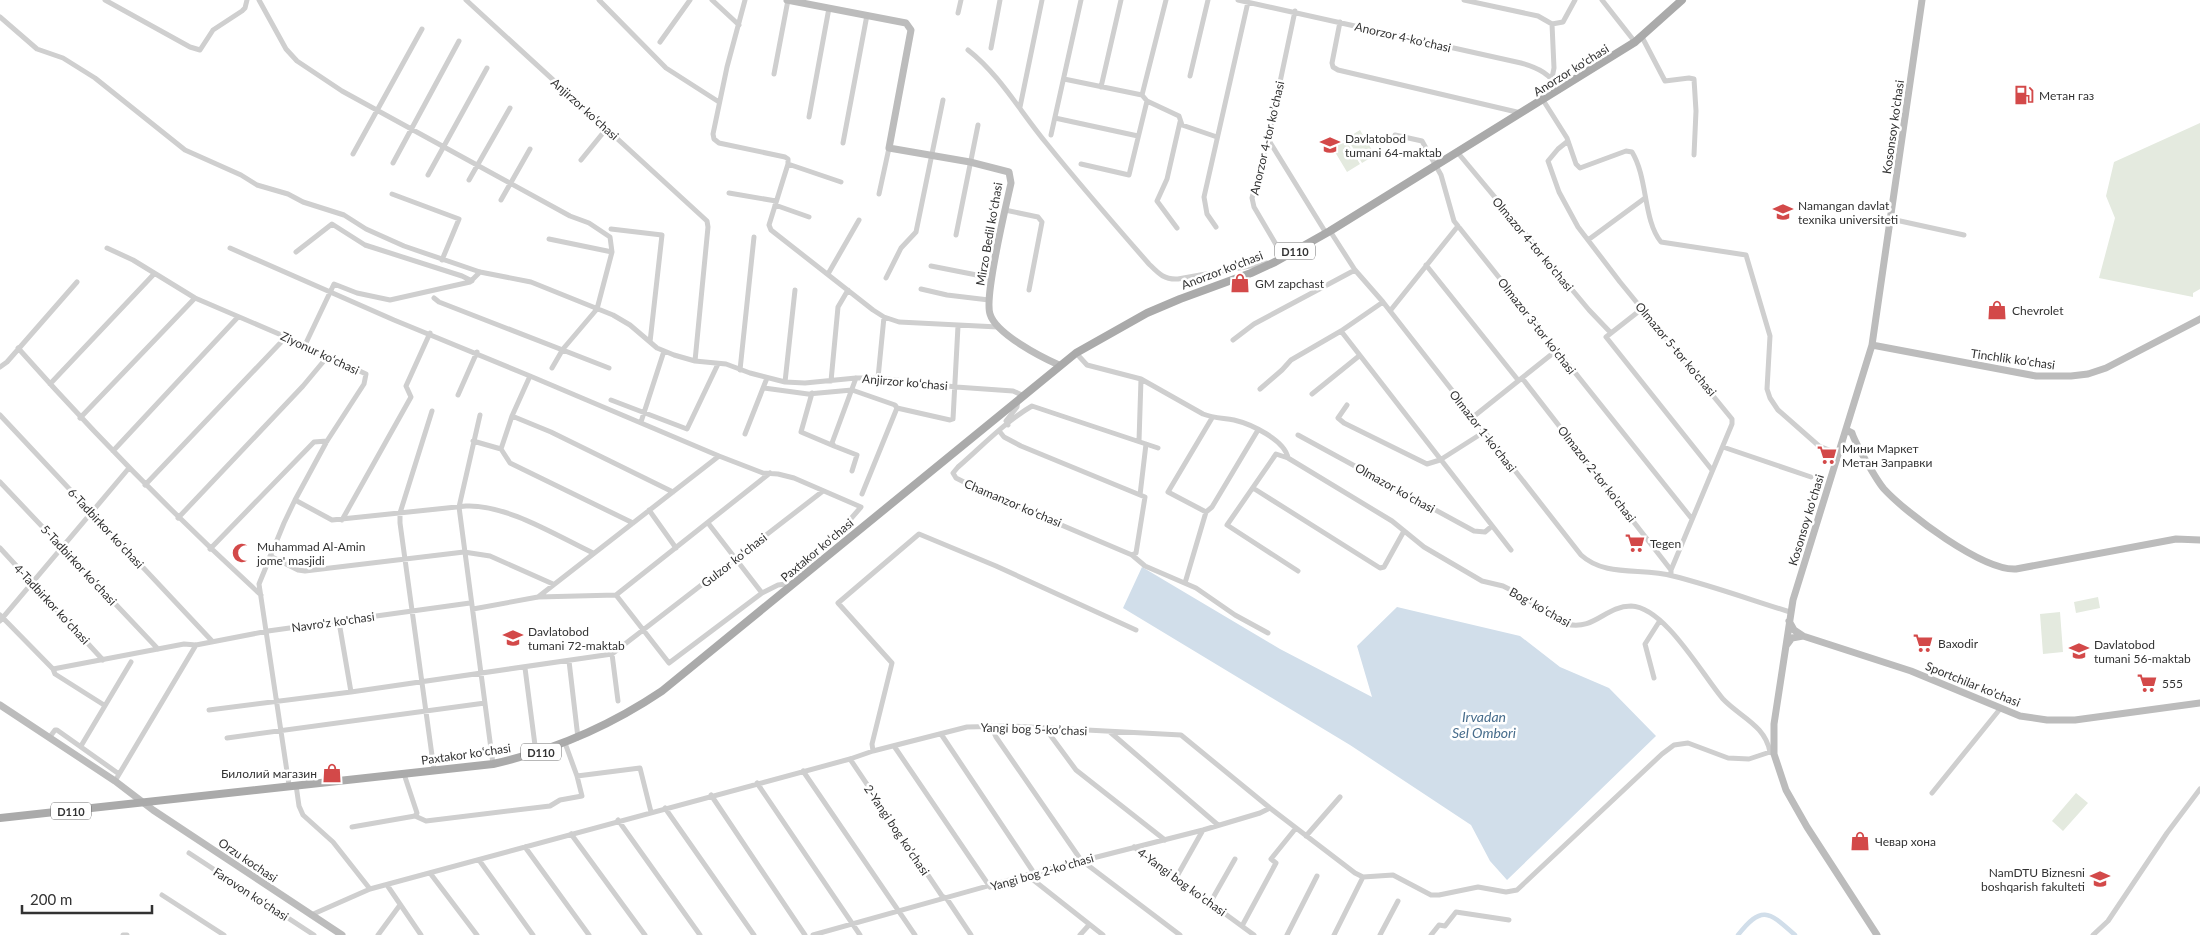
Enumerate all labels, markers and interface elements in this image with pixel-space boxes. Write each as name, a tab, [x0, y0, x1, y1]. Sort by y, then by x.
street label: Аnorzor 4-koʼchasi	[1353, 19, 1453, 55]
street label: Anorzor ko'chasi	[1530, 41, 1612, 99]
street label: Anjirzor koʻchasi	[548, 75, 622, 143]
street label: Anorzor 4-tor koʼchasi	[1247, 79, 1287, 196]
street label: Kosonsoy ko’chasi	[1879, 79, 1907, 175]
fuel station icon: Метан газ	[2013, 84, 2035, 106]
place label: Метан газ	[2039, 88, 2094, 103]
place label: Davlatobod tumani 64-maktab	[1345, 131, 1442, 160]
school or university icon: Davlatobod tumani 64-maktab	[1319, 134, 1341, 156]
street label: Mirzo Bedil koʻchasi	[973, 181, 1005, 287]
street label: Olmazor 4-tor ko'chasi	[1489, 194, 1577, 294]
place label: Namangan davlat texnika universiteti	[1798, 198, 1898, 227]
school or university icon: Namangan davlat texnika universiteti	[1772, 201, 1794, 223]
road number: D110	[1275, 242, 1315, 260]
street label: Anorzor ko'chasi	[1179, 248, 1265, 292]
shop icon: GM zapchast	[1229, 272, 1251, 294]
street label: Olmazor 3-tor ko'chasi	[1495, 275, 1579, 377]
place label: GM zapchast	[1255, 276, 1325, 291]
street label: Olmazor 5-tor ko'chasi	[1632, 299, 1720, 399]
shop icon: Chevrolet	[1986, 299, 2008, 321]
place label: Chevrolet	[2012, 303, 2064, 318]
street label: Ziyonur koʻchasi	[278, 328, 362, 378]
street label: Tinchlik ko'chasi	[1970, 346, 2056, 372]
street label: Anjirzor koʻchasi	[862, 371, 949, 393]
street label: Olmazor 1-ko'chasi	[1446, 387, 1520, 475]
street label: Olmazor 2-tor ko'chasi	[1555, 423, 1639, 525]
place label: Мини Маркет Метан Заправки	[1842, 441, 1932, 470]
supermarket icon: Мини Маркет Метан Заправки	[1816, 444, 1838, 466]
street label: Olmazor koʻchasi	[1352, 460, 1438, 516]
street label: Kosonsoy ko’chasi	[1785, 472, 1827, 567]
street label: Chamanzor koʻchasi	[962, 476, 1064, 530]
street label: 6-Tadbirkor koʻchasi	[65, 485, 147, 571]
street label: Paxtakor koʻchasi	[777, 515, 857, 585]
street label: 5-Tadbirkor koʻchasi	[38, 522, 120, 608]
street label: Gulzor koʻchasi	[698, 530, 770, 590]
supermarket icon: Tegen	[1624, 532, 1646, 554]
place label: Tegen	[1650, 536, 1681, 551]
place label: Muhammad Al-Amin jome' masjidi	[256, 539, 365, 568]
mosque icon: Muhammad Al-Amin jome' masjidi	[231, 542, 253, 564]
street label: 4-Tadbirkor koʻchasi	[11, 561, 93, 647]
street label: Bogʻ koʻchasi	[1507, 584, 1573, 630]
street label: Navro'z ko'chasi	[291, 609, 376, 635]
place label: Davlatobod tumani 72-maktab	[528, 624, 625, 653]
school or university icon: Davlatobod tumani 72-maktab	[502, 627, 524, 649]
supermarket icon: Baxodir	[1912, 632, 1934, 654]
place label: Baxodir	[1938, 636, 1979, 651]
place label: Davlatobod tumani 56-maktab	[2094, 637, 2191, 666]
school or university icon: Davlatobod tumani 56-maktab	[2068, 640, 2090, 662]
street label: Sportchilar ko'chasi	[1923, 658, 2023, 710]
supermarket icon: 555	[2136, 672, 2158, 694]
place label: 555	[2162, 676, 2183, 691]
water label: Irvadan Sel Ombori	[1452, 708, 1517, 741]
street label: Yangi bog 5-koʼchasi	[980, 720, 1088, 738]
street label: Paxtakor koʻchasi	[420, 740, 512, 768]
road number: D110	[521, 744, 561, 760]
shop icon: Билолий магазин	[321, 762, 343, 784]
place label: Билолий магазин	[221, 766, 317, 781]
street label: 2-Yangi bog koʼchasi	[861, 782, 933, 878]
road number: D110	[51, 802, 91, 819]
shop icon: Чевар хона	[1849, 830, 1871, 852]
place label: Чевар хона	[1875, 834, 1936, 849]
street label: Orzu kochasi	[216, 835, 281, 885]
street label: 4-Yangi bog koʼchasi	[1135, 845, 1229, 919]
street label: Yangi bog 2-koʼchasi	[989, 850, 1096, 894]
street label: Farovon koʻchasi	[211, 864, 292, 924]
place label: NamDTU Biznesni boshqarish fakulteti	[1981, 865, 2085, 894]
school or university icon: NamDTU Biznesni boshqarish fakulteti	[2089, 868, 2111, 890]
scale bar	[22, 882, 152, 914]
text: 200 m	[30, 890, 72, 908]

